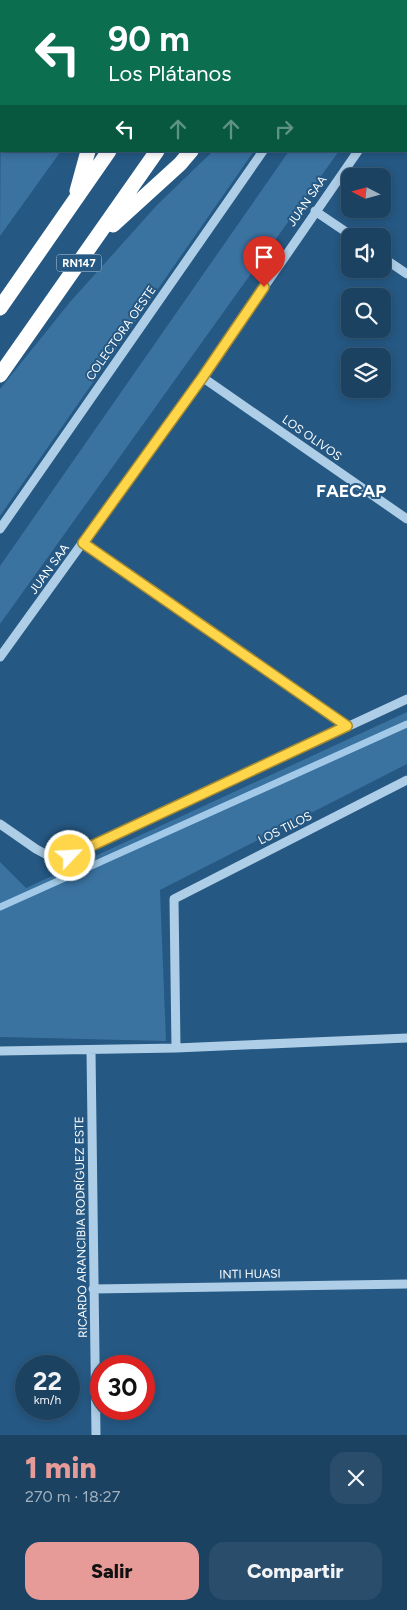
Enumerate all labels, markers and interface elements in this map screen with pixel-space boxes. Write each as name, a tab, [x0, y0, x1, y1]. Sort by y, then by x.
text: 90 m	[108, 18, 190, 60]
icon: left	[25, 20, 90, 85]
text: Los Plátanos	[108, 60, 231, 87]
icon: left	[111, 115, 139, 143]
icon: ahead	[164, 115, 192, 143]
icon: ahead	[217, 115, 245, 143]
icon: right	[270, 115, 298, 143]
north arrow	[341, 168, 391, 218]
map controls	[341, 168, 391, 398]
street label: JUAN SAA	[284, 173, 330, 229]
button: sound	[341, 228, 391, 278]
pin	[243, 236, 285, 287]
icon: arrive	[250, 243, 278, 271]
road number: RN147	[56, 254, 102, 272]
street label: COLECTORA OESTE	[83, 283, 159, 383]
button: search	[341, 288, 391, 338]
button: layers	[341, 348, 391, 398]
street label: LOS OLIVOS	[280, 412, 344, 464]
district label: FAECAP	[316, 480, 386, 502]
street label: JUAN SAA	[26, 541, 72, 597]
street label: LOS TILOS	[256, 809, 314, 847]
position arrow	[43, 829, 95, 881]
street label: RICARDO ARANCIBIA RODRÍGUEZ ESTE	[72, 1116, 90, 1338]
street label: INTI HUASI	[219, 1266, 281, 1282]
speed limit sign: 30	[90, 1355, 155, 1420]
text: 22	[33, 1366, 62, 1396]
text: km/h	[34, 1393, 61, 1407]
text: 1 min	[25, 1449, 97, 1486]
button: close	[330, 1452, 382, 1504]
text: 270 m · 18:27	[25, 1487, 120, 1506]
button: Salir	[25, 1542, 199, 1600]
button: Compartir	[209, 1542, 382, 1600]

